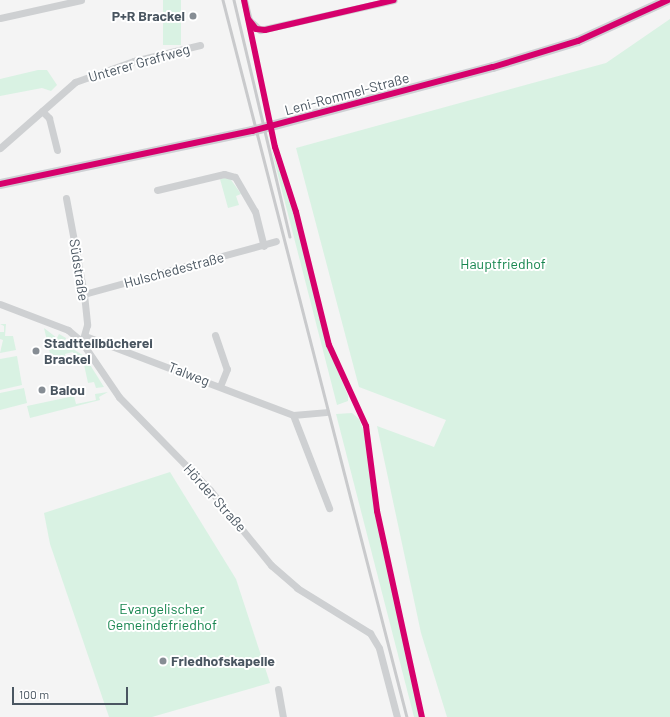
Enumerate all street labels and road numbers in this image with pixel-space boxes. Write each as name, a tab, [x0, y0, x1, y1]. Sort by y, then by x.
street label: Unterer Graffweg	[86, 40, 192, 86]
street label: Leni-Rommel-Straße	[283, 69, 411, 119]
street label: Südstraße	[66, 238, 92, 302]
street label: Hulschedestraße	[122, 249, 226, 291]
street label: Talweg	[166, 358, 212, 390]
street label: Hörder Straße	[180, 461, 250, 535]

